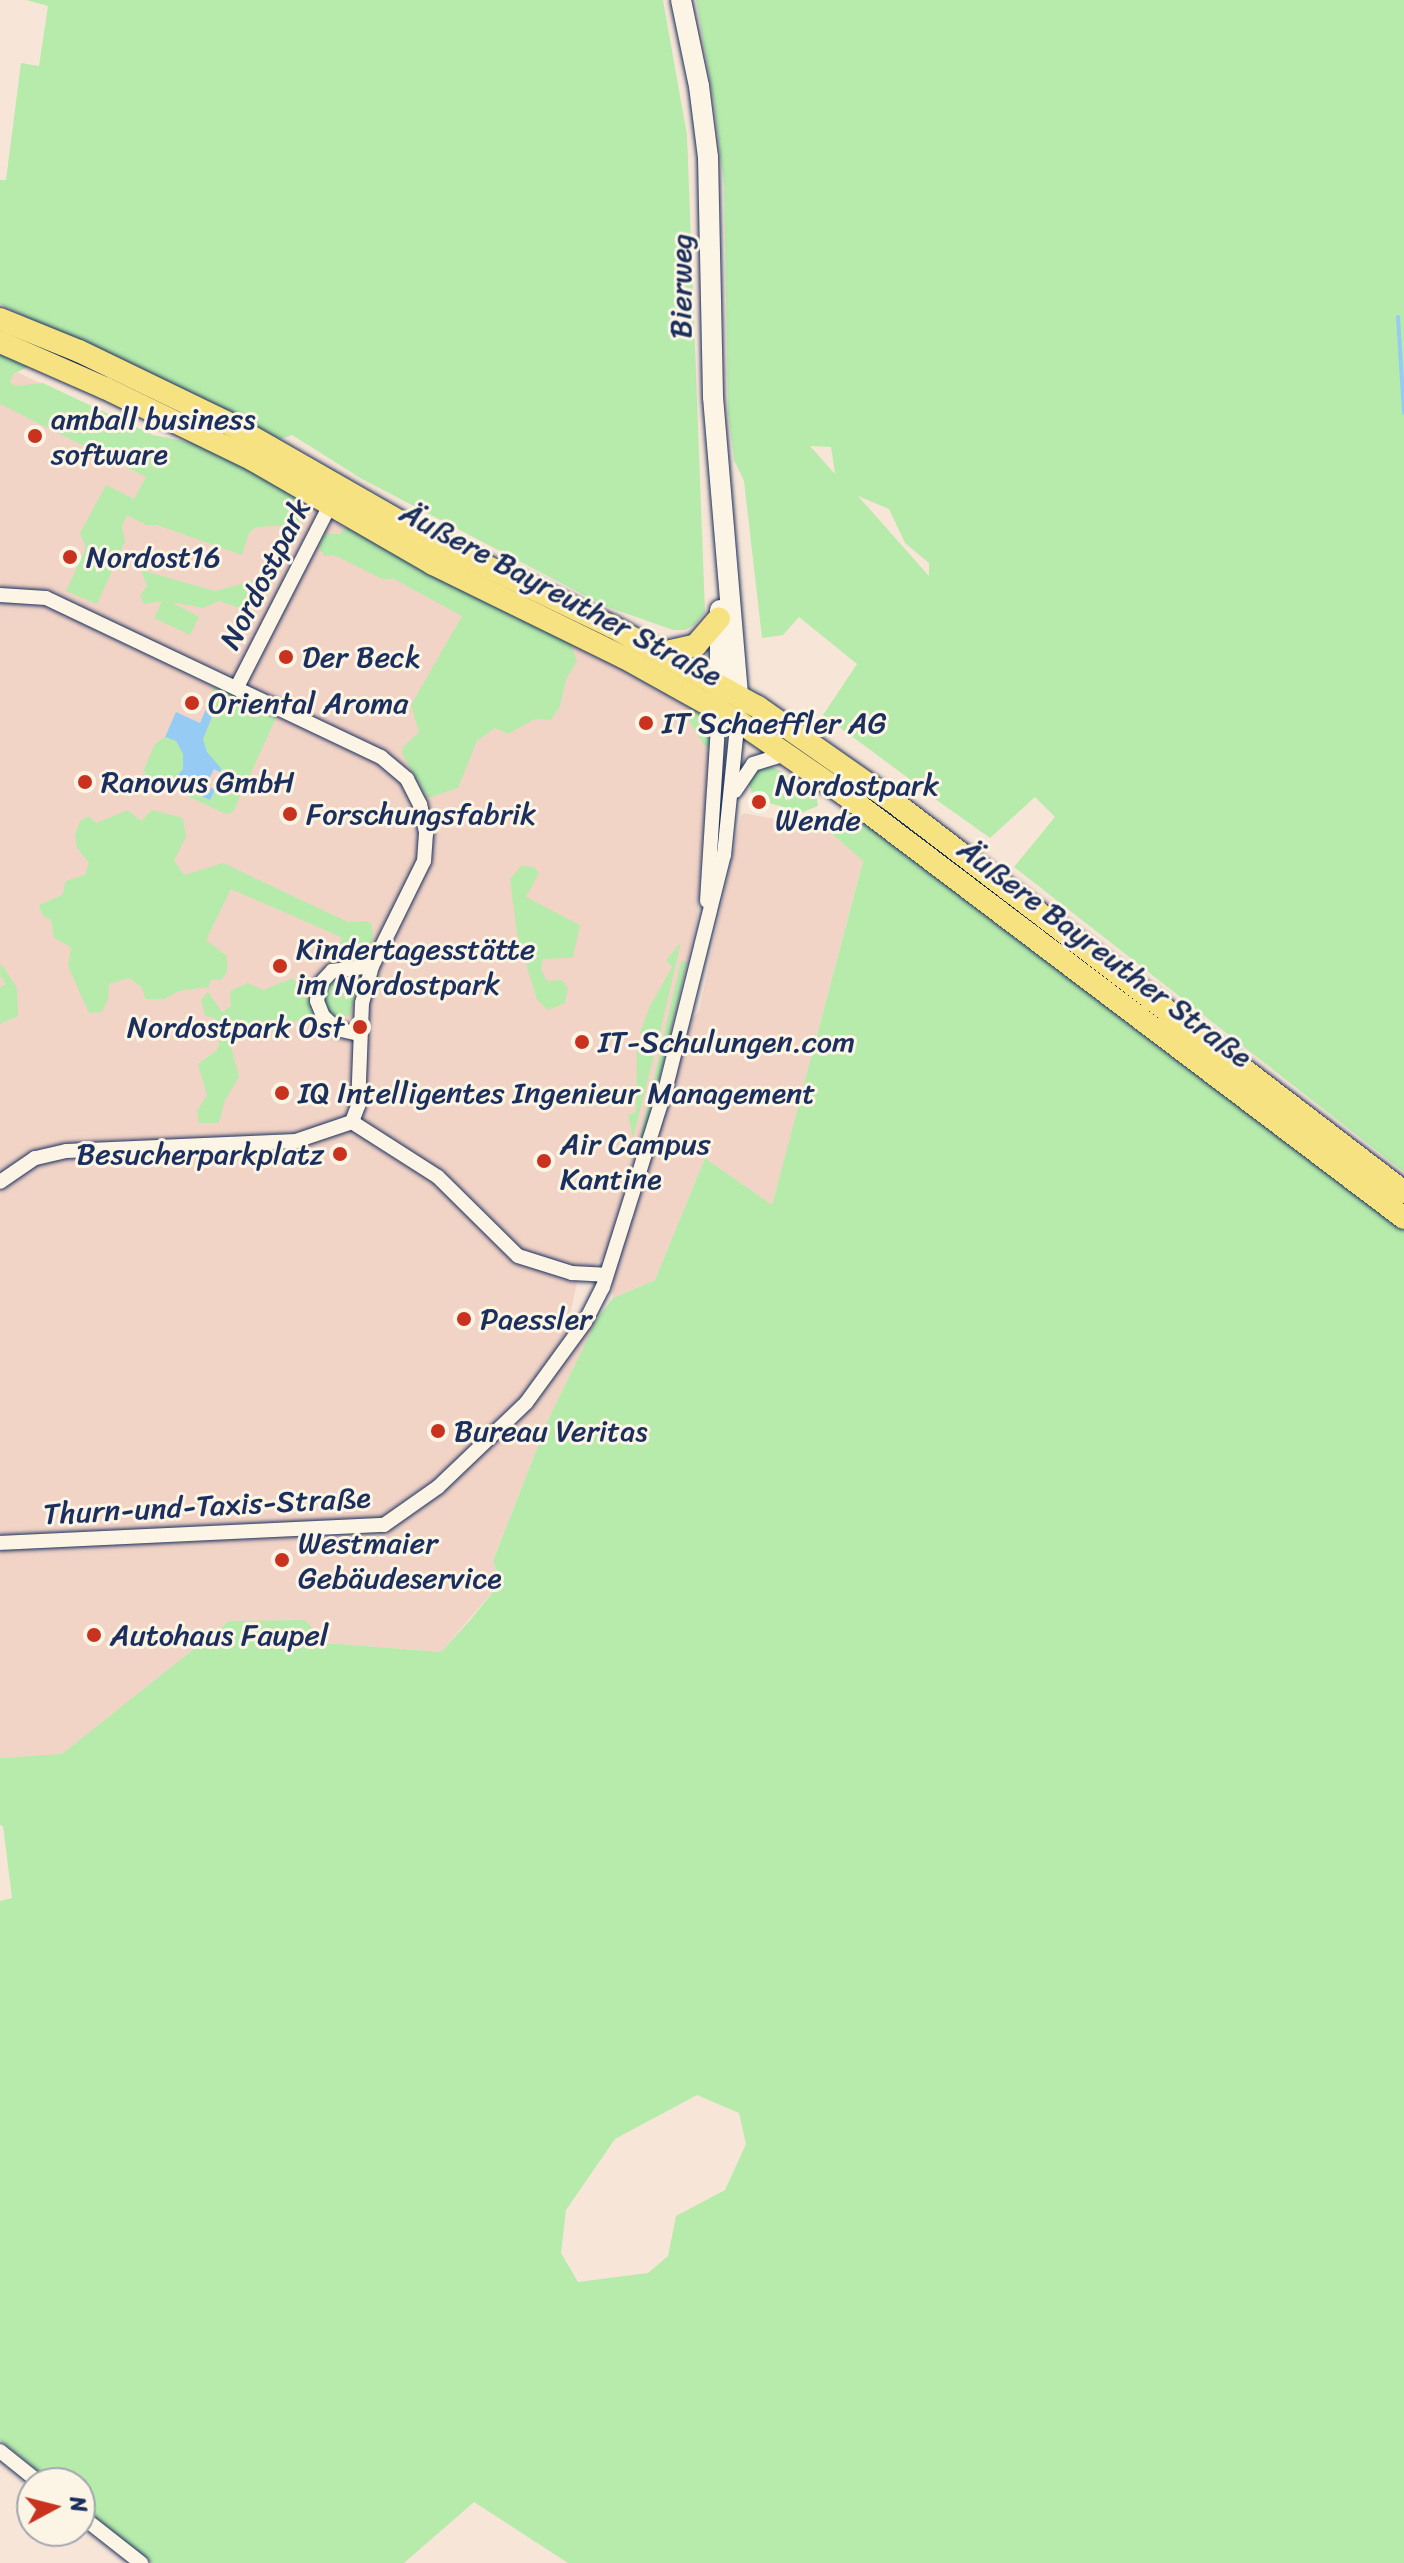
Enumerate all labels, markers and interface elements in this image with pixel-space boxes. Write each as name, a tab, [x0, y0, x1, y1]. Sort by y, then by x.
street label: Bierweg	[663, 233, 699, 339]
place label: amball business software	[51, 401, 258, 472]
marker: amball business software	[26, 427, 44, 445]
street label: Nordostpark	[212, 493, 318, 655]
street label: Äußere Bayreuther Straße	[394, 494, 728, 694]
place label: Nordost16	[86, 539, 221, 575]
marker: Nordost16	[61, 548, 79, 566]
place label: Der Beck	[302, 639, 421, 675]
marker: Der Beck	[277, 648, 295, 666]
place label: Oriental Aroma	[208, 685, 408, 721]
marker: Oriental Aroma	[183, 694, 201, 712]
place label: IT Schaeffler AG	[662, 705, 886, 741]
marker: IT Schaeffler AG	[637, 714, 655, 732]
place label: Ranovus GmbH	[101, 764, 295, 800]
place label: Nordostpark Wende	[775, 767, 939, 838]
marker: Ranovus GmbH	[76, 773, 94, 791]
marker: Nordostpark Wende	[750, 793, 768, 811]
place label: Forschungsfabrik	[306, 796, 536, 832]
marker: Forschungsfabrik	[281, 805, 299, 823]
street label: Äußere Bayreuther Straße	[951, 831, 1259, 1075]
place label: Kindertagesstätte im Nordostpark	[296, 931, 535, 1002]
marker: Kindertagesstätte im Nordostpark	[271, 957, 289, 975]
place label: Nordostpark Ost	[126, 1009, 344, 1045]
marker: Nordostpark Ost	[351, 1018, 369, 1036]
place label: IT-Schulungen.com	[598, 1024, 855, 1060]
marker: IT-Schulungen.com	[573, 1033, 591, 1051]
place label: IQ Intelligentes Ingenieur Management	[298, 1075, 817, 1111]
marker: IQ Intelligentes Ingenieur Management	[273, 1084, 291, 1102]
place label: Air Campus Kantine	[560, 1126, 709, 1196]
place label: Besucherparkplatz	[76, 1136, 324, 1172]
marker: Besucherparkplatz	[331, 1145, 349, 1163]
marker: Air Campus Kantine	[535, 1152, 553, 1170]
place label: Paessler	[480, 1301, 592, 1337]
marker: Paessler	[455, 1310, 473, 1328]
place label: Bureau Veritas	[454, 1413, 648, 1449]
marker: Bureau Veritas	[429, 1422, 447, 1440]
street label: Thurn-und-Taxis-Straße	[42, 1479, 372, 1533]
place label: Westmaier Gebäudeservice	[298, 1525, 502, 1596]
marker: Westmaier Gebäudeservice	[273, 1551, 291, 1569]
place label: Autohaus Faupel	[110, 1617, 327, 1653]
marker: Autohaus Faupel	[85, 1626, 103, 1644]
north arrow	[16, 2467, 96, 2547]
text: N	[58, 2494, 99, 2514]

